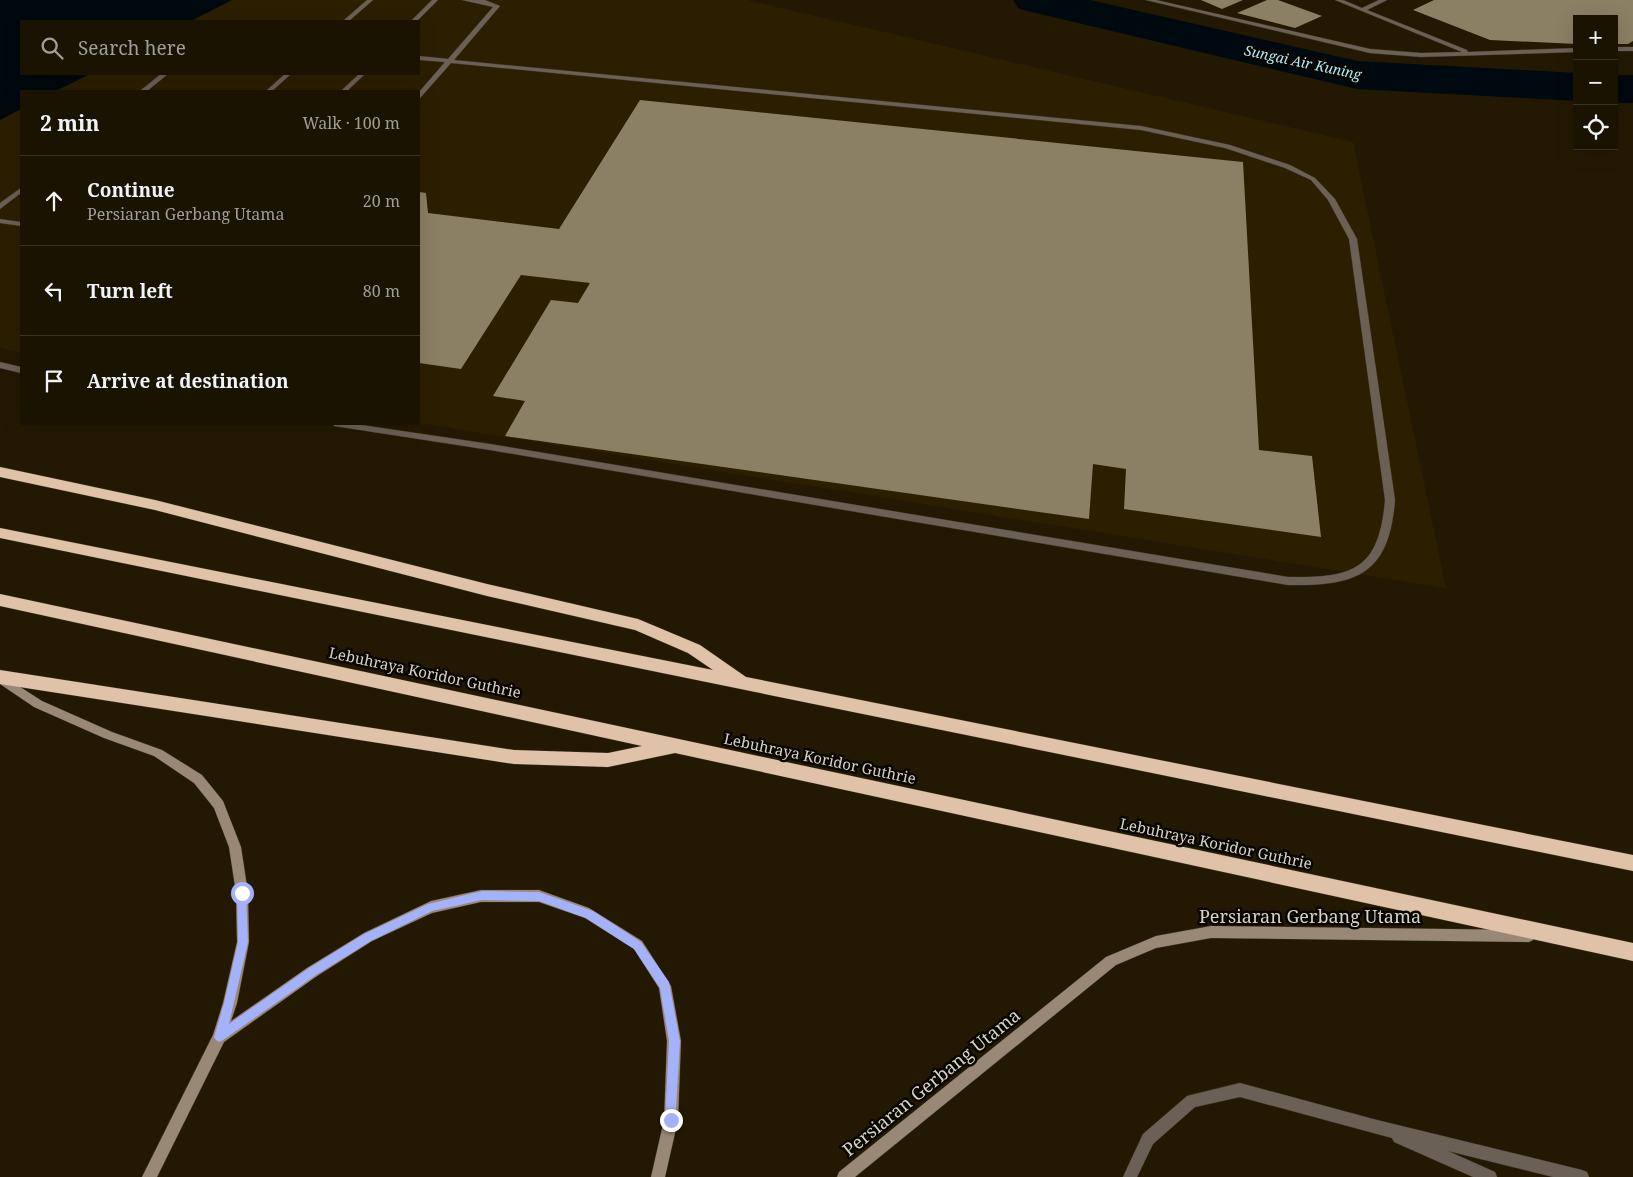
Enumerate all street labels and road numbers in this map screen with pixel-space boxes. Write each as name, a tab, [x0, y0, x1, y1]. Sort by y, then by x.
street label: Lebuhraya Koridor Guthrie	[327, 642, 523, 702]
street label: Lebuhraya Koridor Guthrie	[722, 728, 918, 788]
street label: Lebuhraya Koridor Guthrie	[1118, 813, 1314, 873]
street label: Persiaran Gerbang Utama	[1199, 904, 1421, 928]
street label: Persiaran Gerbang Utama	[837, 1003, 1025, 1161]

